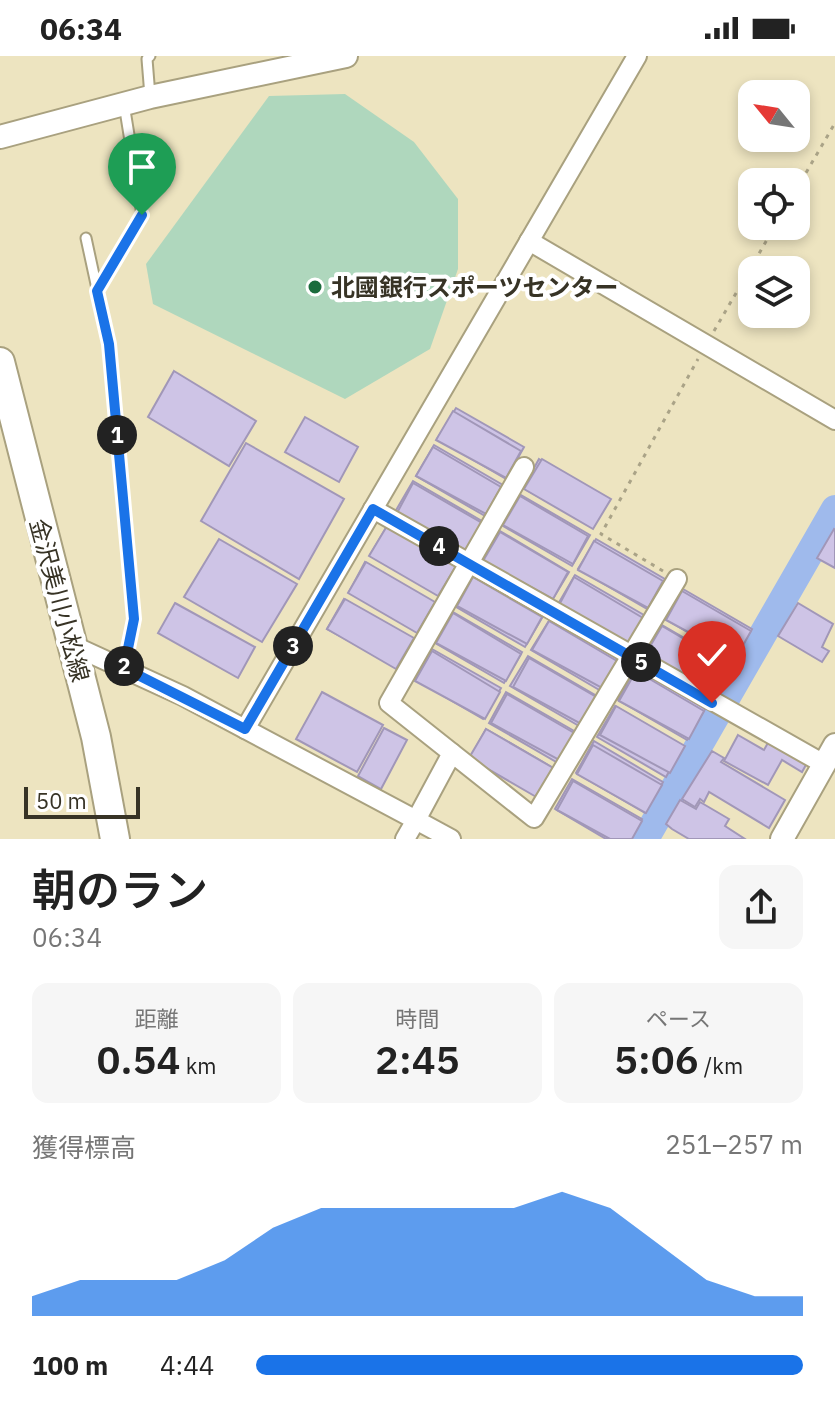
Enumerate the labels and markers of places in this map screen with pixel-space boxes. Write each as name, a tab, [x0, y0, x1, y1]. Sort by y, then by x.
pin	[108, 133, 176, 215]
place label: 北國銀行スポーツセンター	[331, 271, 619, 303]
marker: 北國銀行スポーツセンター	[306, 278, 324, 296]
pin: 1	[97, 415, 137, 455]
pin: 4	[419, 526, 459, 566]
pin	[678, 621, 746, 703]
pin: 3	[273, 626, 313, 666]
pin: 5	[621, 642, 661, 682]
pin: 2	[104, 646, 144, 686]

